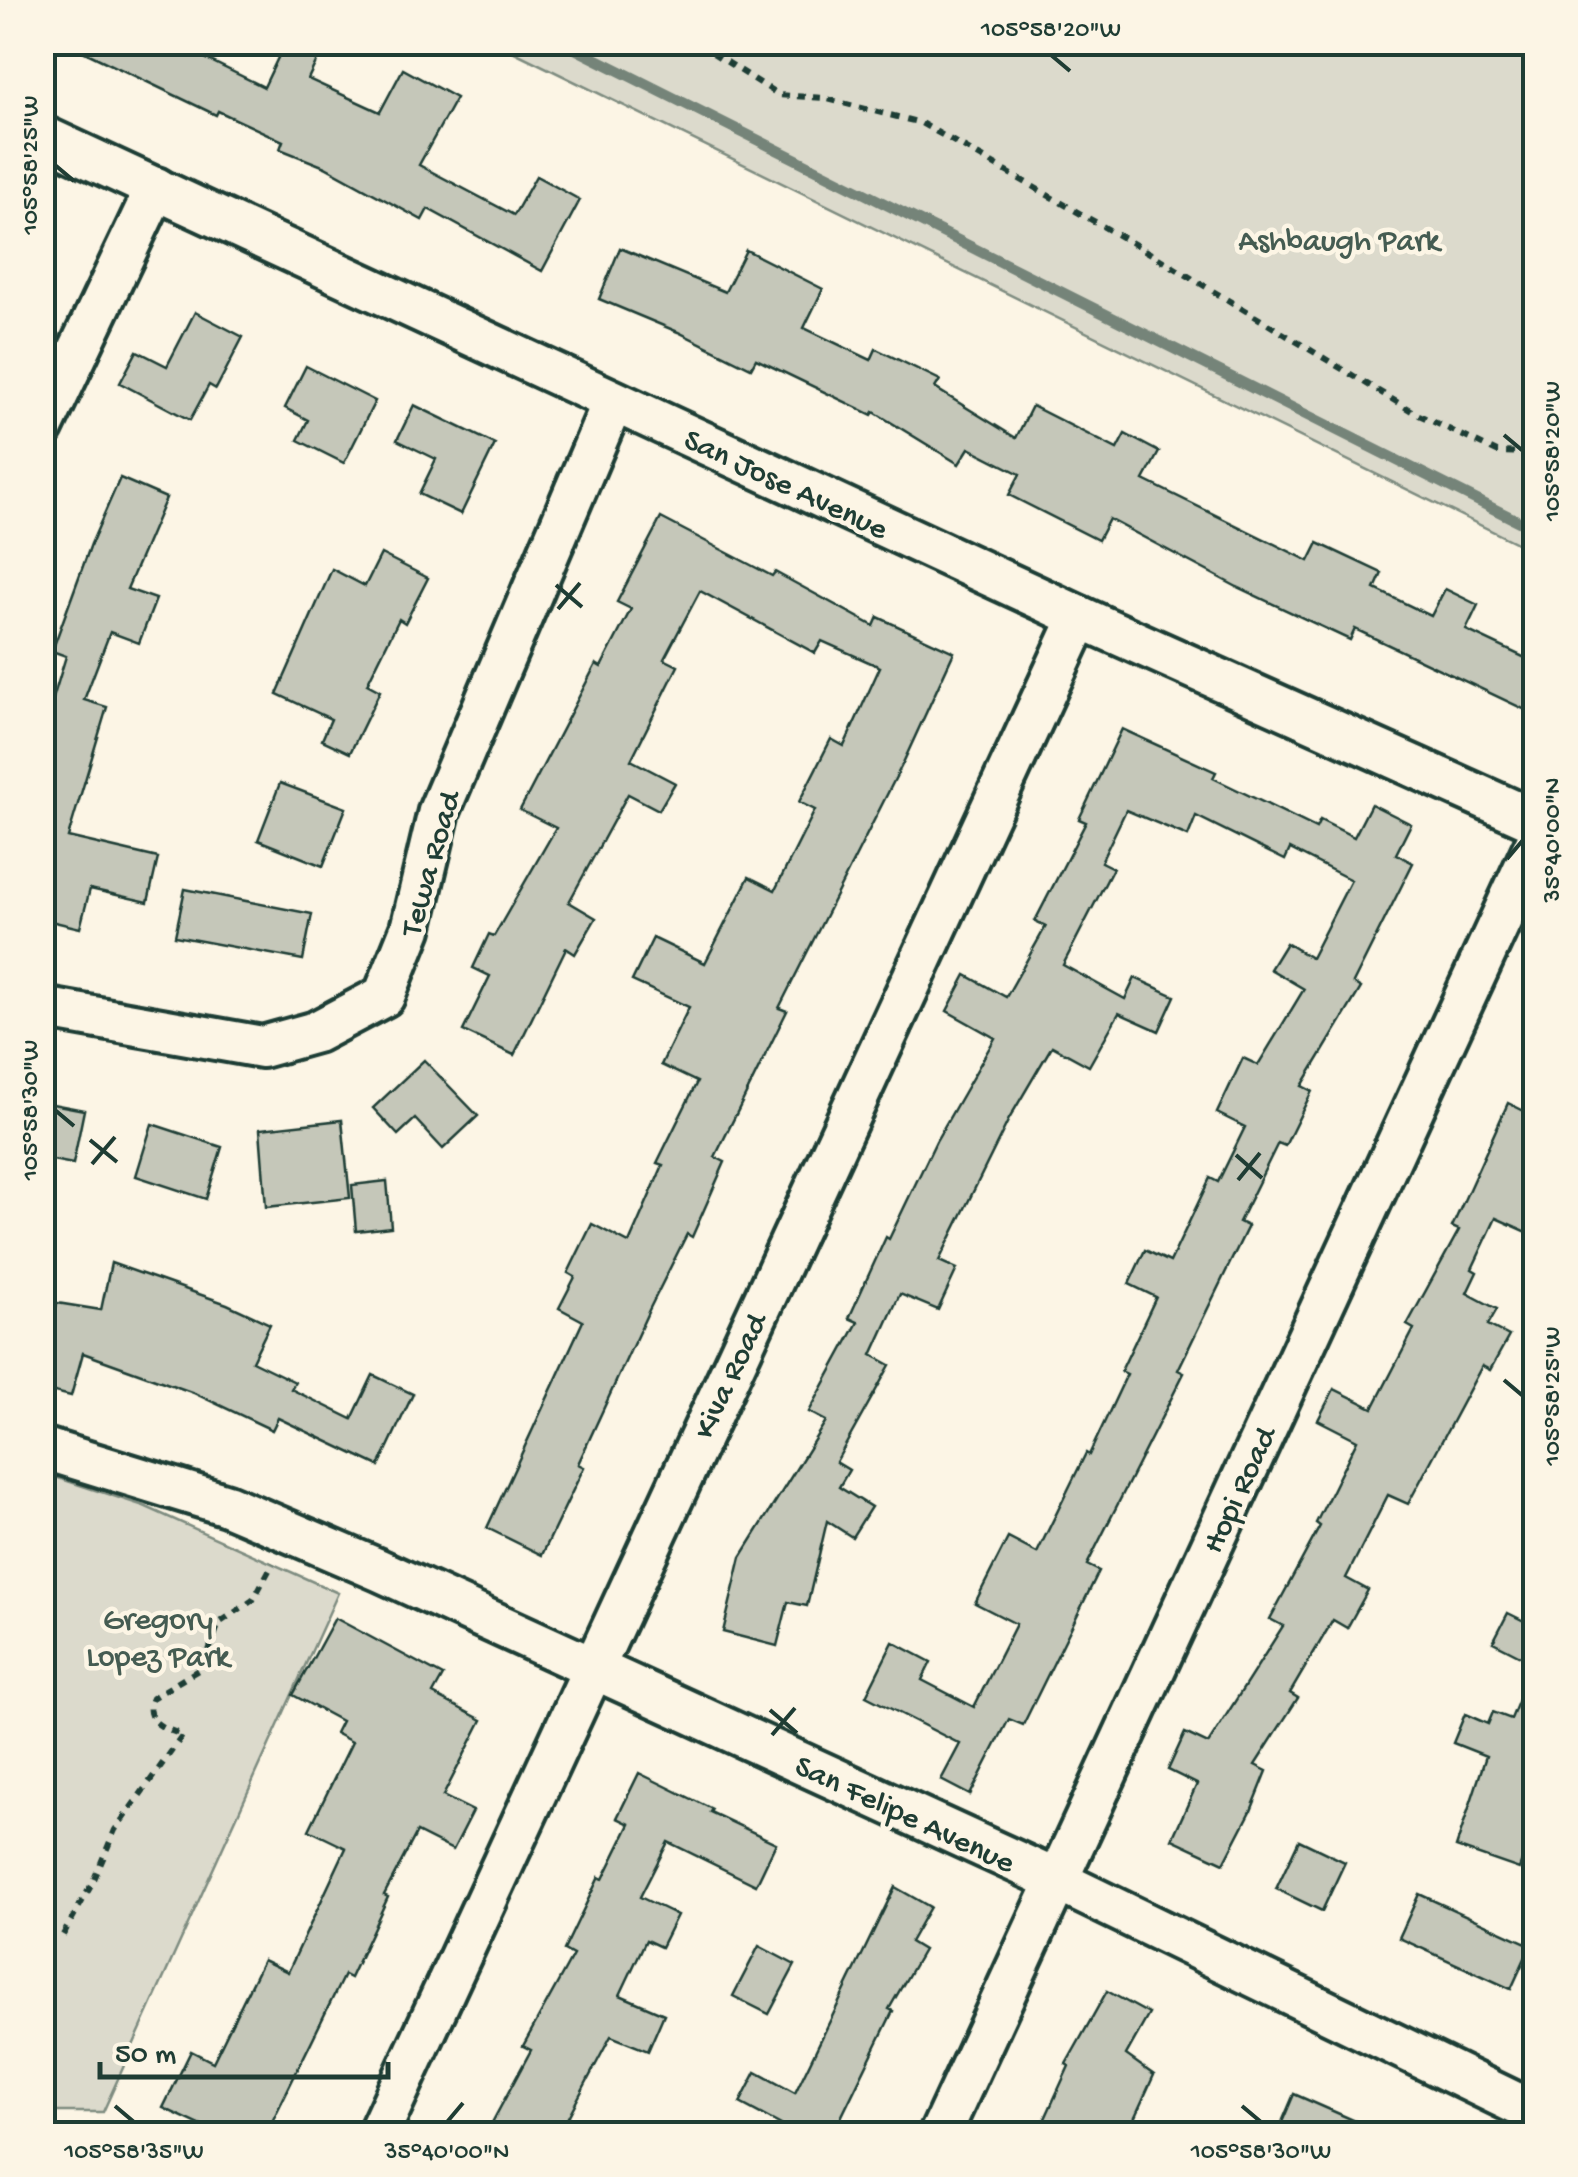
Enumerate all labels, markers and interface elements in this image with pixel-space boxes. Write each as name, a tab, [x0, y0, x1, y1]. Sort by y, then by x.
text: 105°58'20"W	[980, 17, 1121, 46]
text: 105°58'25"W	[18, 96, 47, 235]
park label: Ashbaugh Park	[1238, 224, 1442, 262]
text: 105°58'20"W	[1540, 381, 1569, 522]
street label: San Jose Avenue	[677, 423, 894, 551]
text: 35°40'00"N	[1540, 778, 1569, 903]
street label: Tewa Road	[393, 785, 472, 943]
text: 105°58'30"W	[18, 1040, 47, 1181]
street label: Kiva Road	[687, 1306, 779, 1446]
text: 105°58'25"W	[1540, 1327, 1569, 1466]
street label: Hopi Road	[1196, 1420, 1288, 1560]
park label: Gregory Lopez Park	[86, 1603, 232, 1678]
street label: San Felipe Avenue	[788, 1749, 1020, 1884]
scale bar	[100, 2017, 388, 2079]
text: 50 m	[115, 2039, 176, 2074]
text: 105°58'35"W	[63, 2139, 204, 2168]
text: 35°40'00"N	[384, 2139, 509, 2168]
text: 105°58'30"W	[1190, 2139, 1331, 2168]

